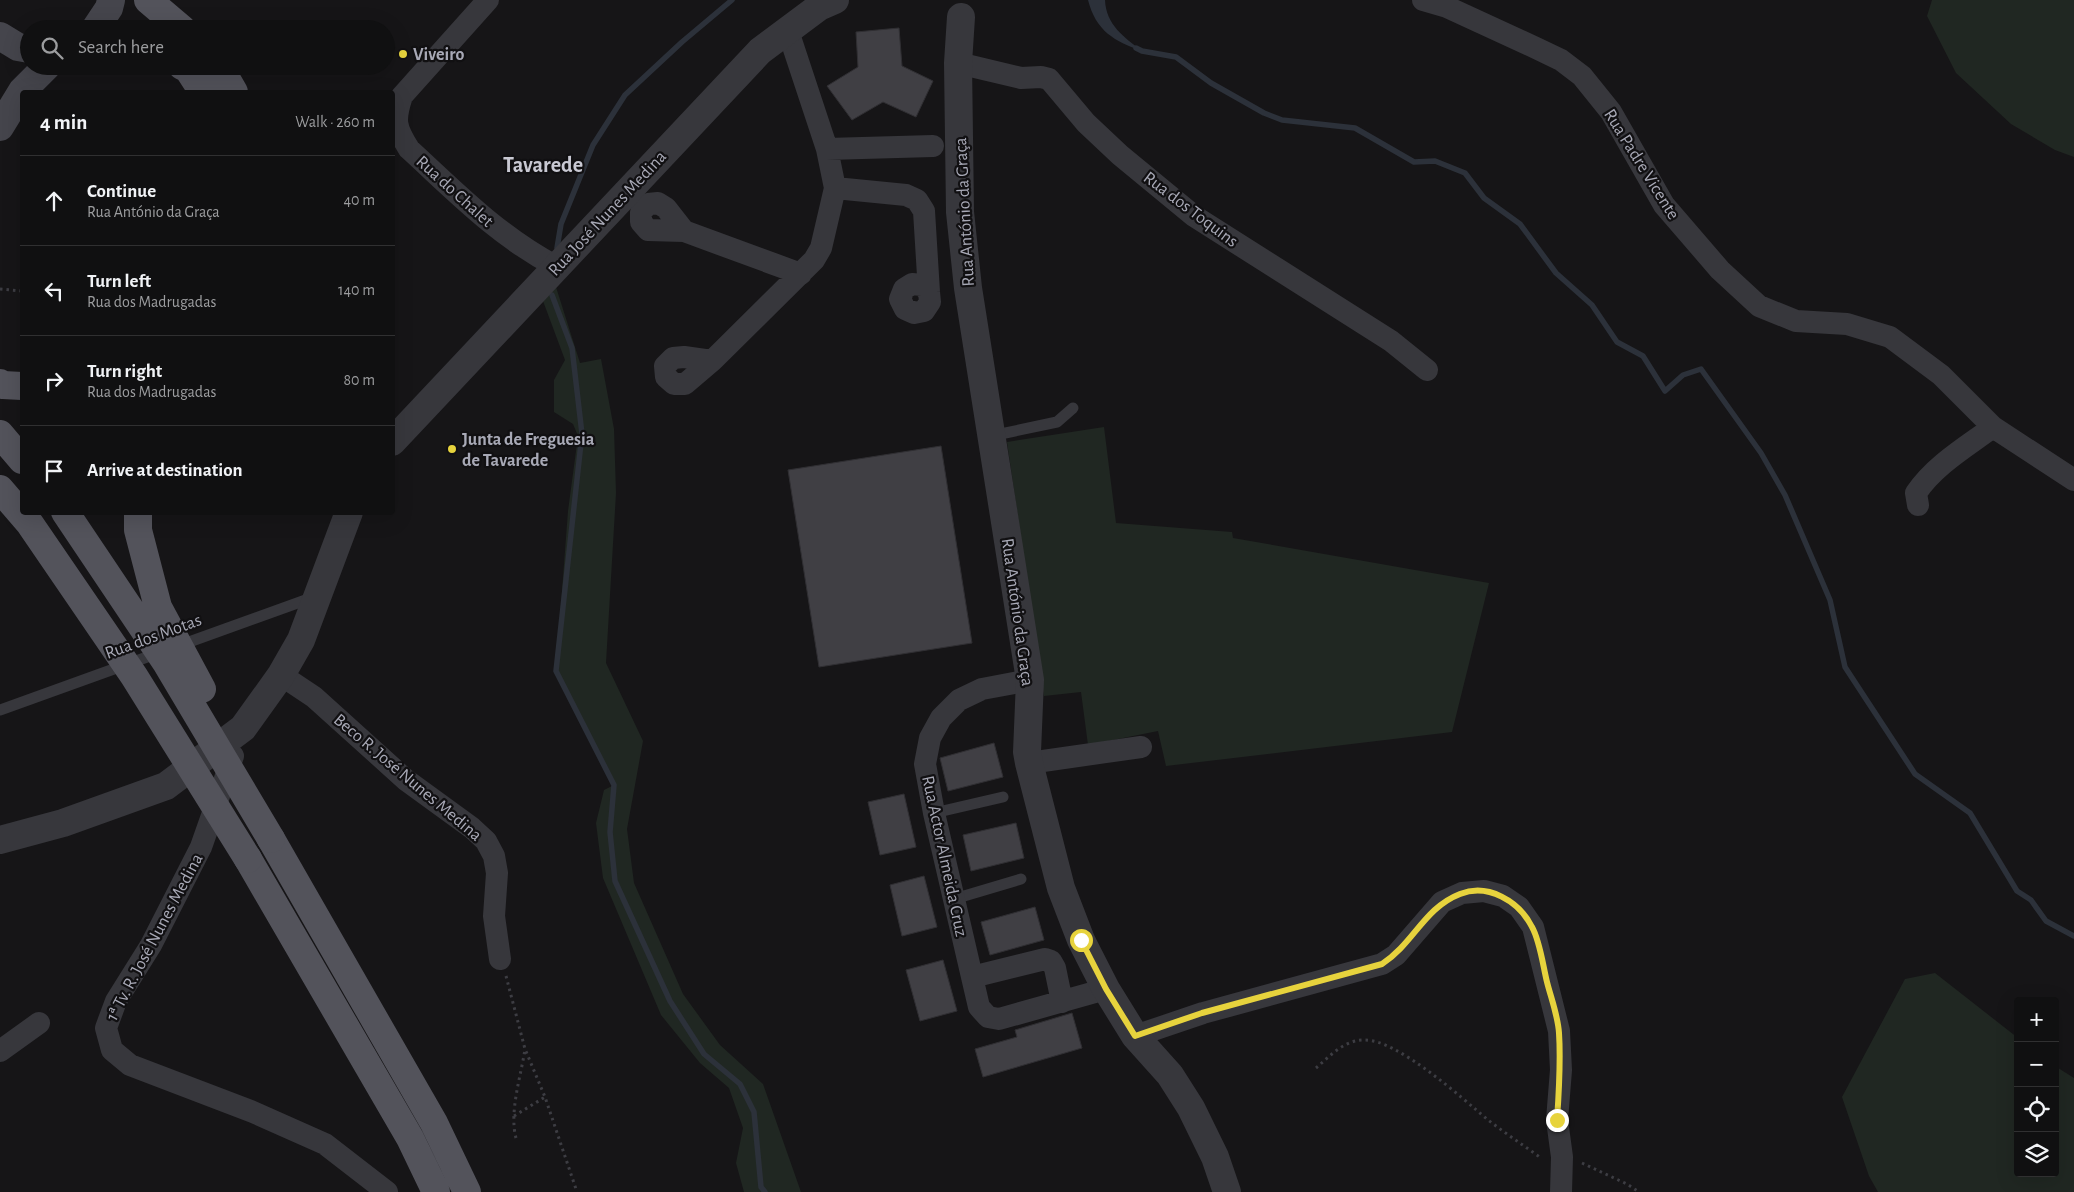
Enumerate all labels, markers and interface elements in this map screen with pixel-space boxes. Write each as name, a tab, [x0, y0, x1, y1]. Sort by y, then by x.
search box	[20, 20, 395, 75]
icon: search	[38, 34, 66, 62]
text: Search here	[78, 38, 164, 57]
place label: Viveiro	[413, 46, 465, 64]
marker: Viveiro	[397, 48, 409, 60]
street label: Rua Padre Vicente	[1600, 106, 1682, 223]
text: 4 min	[40, 112, 87, 133]
text: Walk · 260 m	[295, 114, 375, 130]
street label: Rua António da Graça	[952, 137, 978, 287]
street label: Rua José Nunes Medina	[545, 148, 670, 280]
street label: Rua do Chalet	[412, 153, 496, 231]
district label: Tavarede	[503, 154, 583, 176]
street label: Rua dos Toquins	[1140, 169, 1241, 251]
text: Continue	[87, 182, 156, 201]
icon: ahead	[40, 187, 68, 215]
text: 40 m	[343, 192, 375, 208]
text: Rua António da Graça	[87, 204, 220, 220]
text: Turn left	[87, 272, 151, 291]
icon: left	[40, 277, 68, 305]
text: 140 m	[338, 282, 375, 298]
text: Rua dos Madrugadas	[87, 294, 216, 310]
text: Turn right	[87, 362, 162, 381]
icon: right	[40, 367, 68, 395]
text: 80 m	[344, 372, 375, 388]
text: Rua dos Madrugadas	[87, 384, 216, 400]
place label: Junta de Freguesia de Tavarede	[462, 431, 595, 470]
marker: Junta de Freguesia de Tavarede	[446, 443, 458, 455]
icon: arrive	[40, 457, 68, 485]
text: Arrive at destination	[87, 461, 243, 480]
street label: Rua António da Graça	[998, 537, 1036, 687]
street label: Rua dos Motas	[103, 611, 204, 663]
street label: Beco R. José Nunes Medina	[330, 711, 485, 845]
street label: Rua Actor Almeida Cruz	[918, 774, 970, 938]
street label: 1ª Tv. R. José Nunes Medina	[103, 851, 207, 1024]
route start	[1070, 929, 1093, 952]
map controls	[2014, 997, 2059, 1177]
button: +	[2014, 997, 2059, 1042]
button: −	[2014, 1042, 2059, 1087]
button: locate	[2014, 1087, 2059, 1132]
route end	[1546, 1109, 1569, 1132]
button: layers	[2014, 1132, 2059, 1177]

